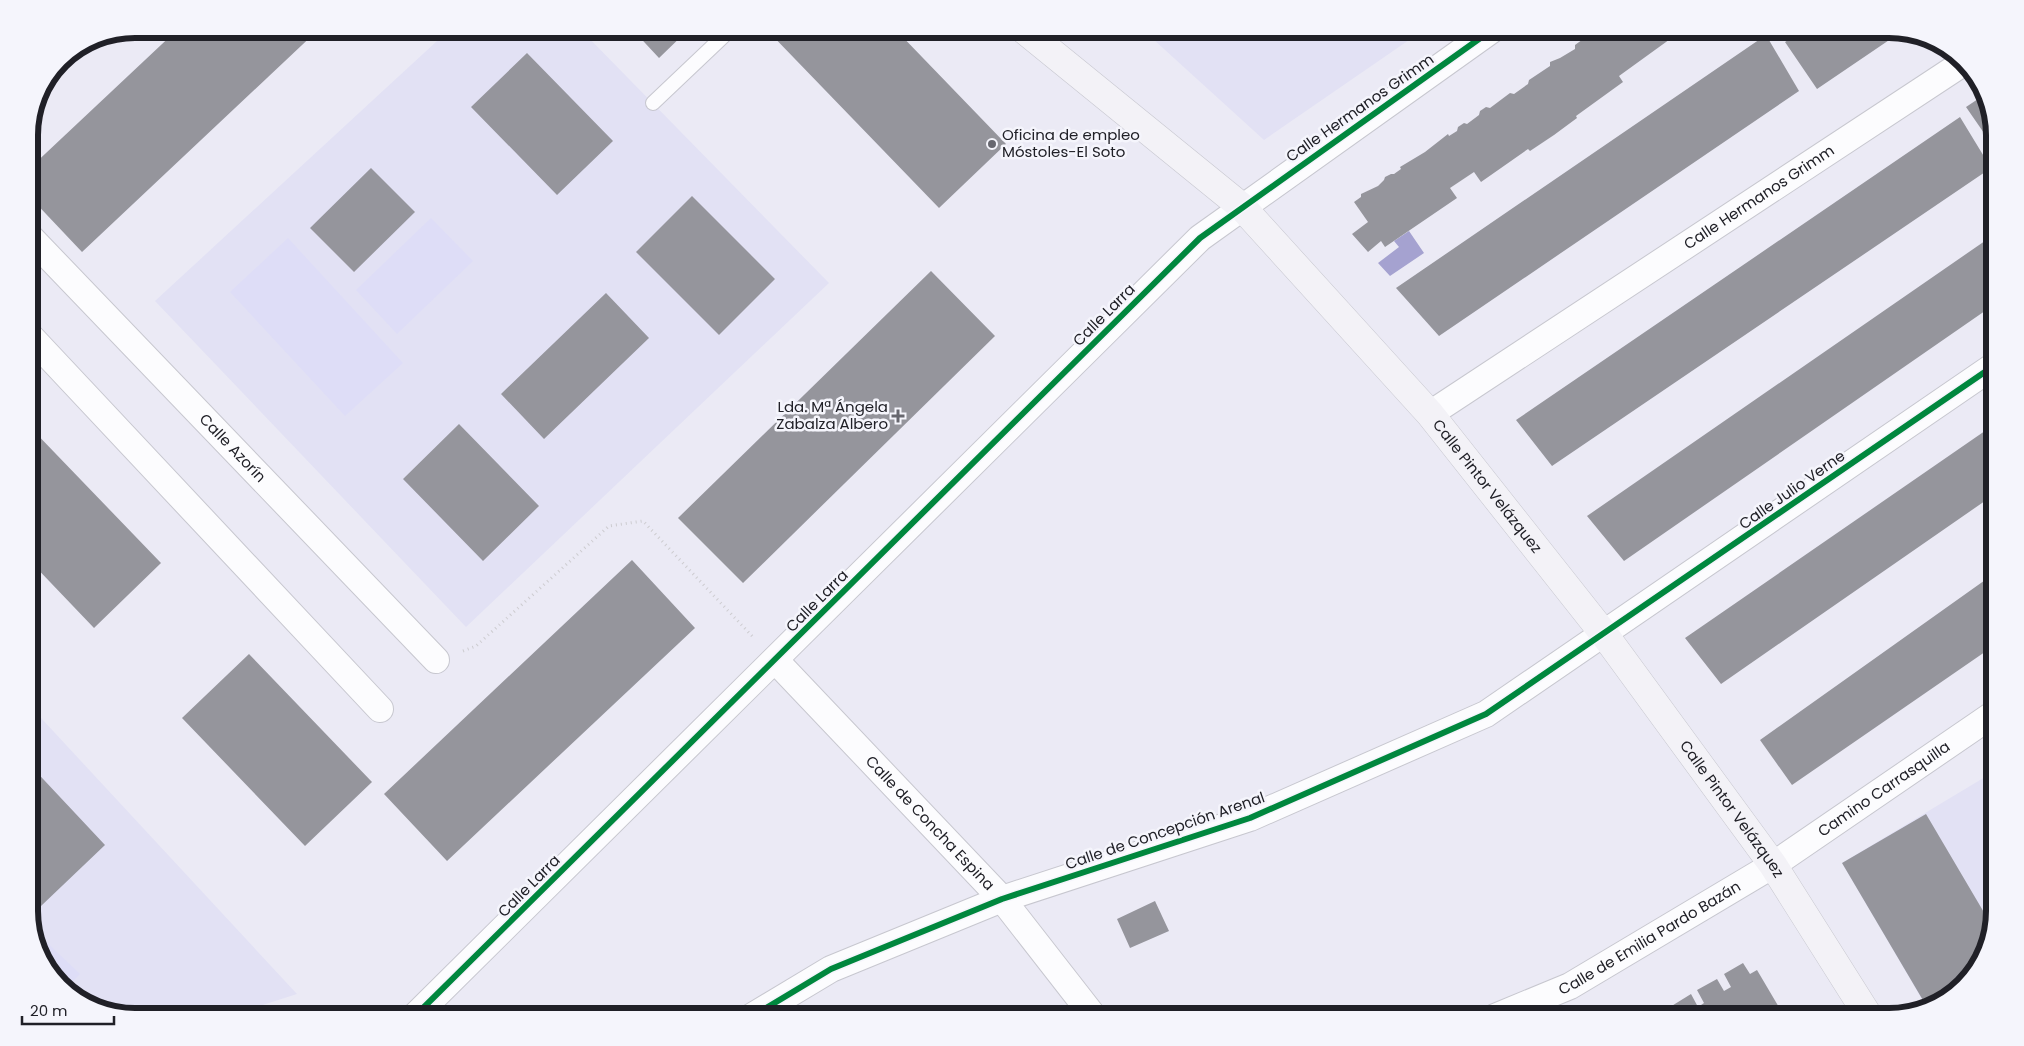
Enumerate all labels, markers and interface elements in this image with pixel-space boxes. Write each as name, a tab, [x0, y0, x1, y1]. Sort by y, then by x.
street label: Calle Hermanos Grimm	[1282, 48, 1438, 167]
place label: Oficina de empleo Móstoles-El Soto	[1002, 124, 1140, 162]
marker: Oficina de empleo Móstoles-El Soto	[986, 138, 998, 150]
street label: Calle Hermanos Grimm	[1679, 140, 1838, 254]
street label: Calle Larra	[1068, 279, 1139, 350]
place label: Lda. Mª Ángela Zabalza Albero	[776, 396, 888, 434]
street label: Calle Azorín	[195, 409, 271, 487]
marker: Lda. Mª Ángela Zabalza Albero	[892, 410, 904, 422]
street label: Calle Pintor Velázquez	[1428, 415, 1547, 557]
street label: Calle Julio Verne	[1735, 445, 1849, 534]
street label: Calle Larra	[781, 565, 852, 636]
street label: Calle Pintor Velázquez	[1675, 736, 1789, 882]
street label: Camino Carrasquilla	[1813, 736, 1954, 841]
street label: Calle de Concha Espina	[861, 751, 999, 895]
street label: Calle de Concepción Arenal	[1062, 786, 1267, 875]
street label: Calle Larra	[493, 850, 564, 921]
street label: Calle de Emilia Pardo Bazán	[1555, 876, 1744, 1000]
scale bar	[22, 994, 115, 1026]
text: 20 m	[30, 1000, 68, 1021]

